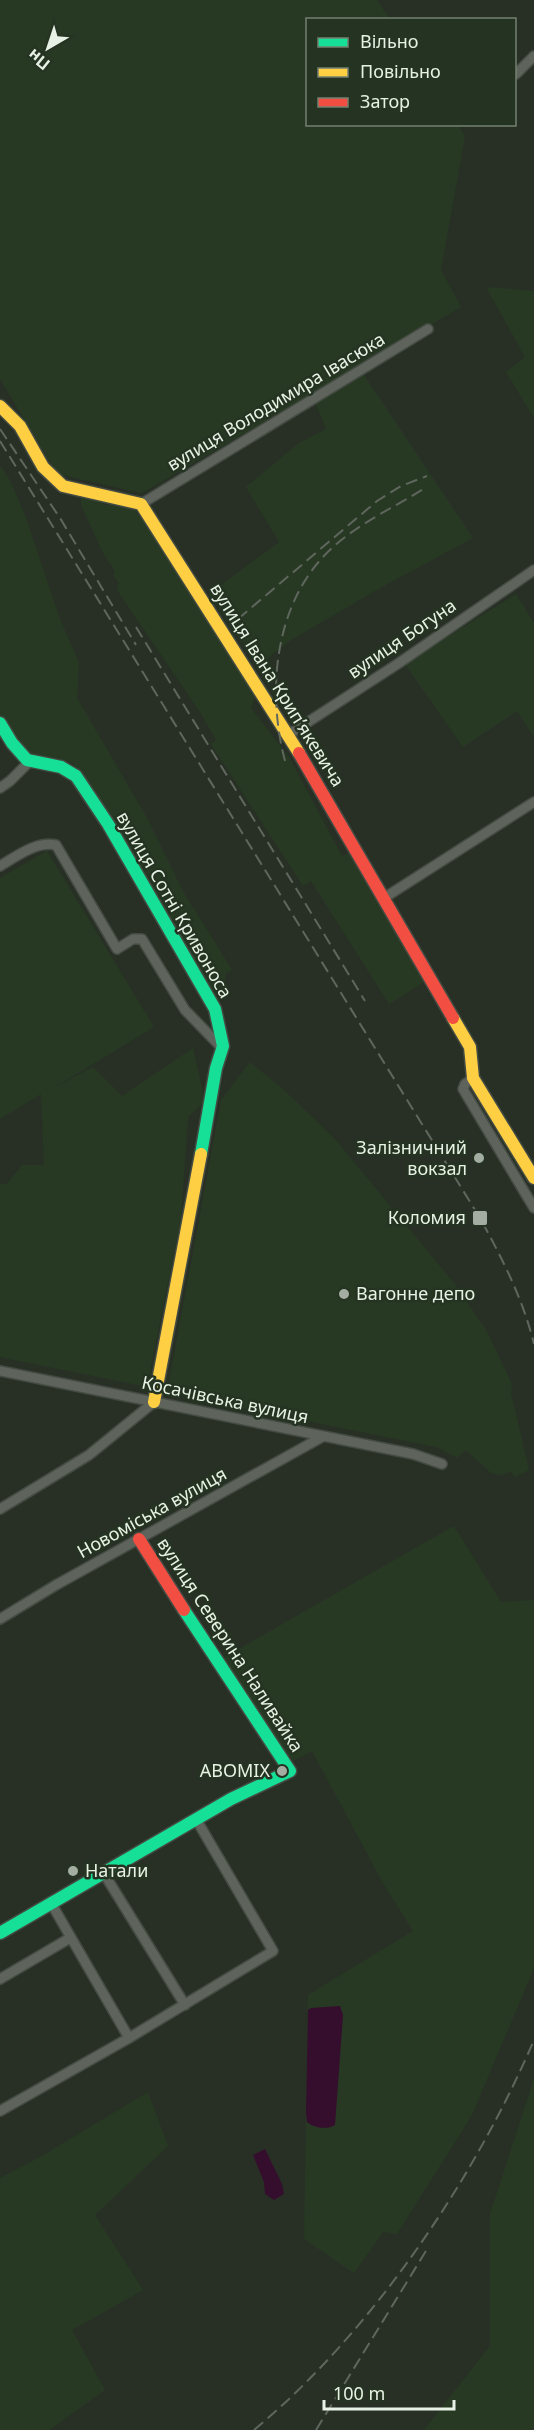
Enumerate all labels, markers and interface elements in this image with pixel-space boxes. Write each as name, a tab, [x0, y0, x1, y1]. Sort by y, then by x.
north arrow	[18, 18, 78, 78]
legend	[306, 18, 516, 126]
text: Вільно	[360, 29, 418, 53]
text: Пн	[23, 44, 54, 75]
text: Повільно	[360, 59, 441, 83]
text: Затор	[360, 89, 410, 113]
street label: вулиця Володимира Івасюка	[162, 326, 389, 476]
street label: вулиця Івана Крипʼякевича	[205, 578, 351, 791]
street label: вулиця Богуна	[343, 593, 460, 683]
street label: вулиця Сотні Кривоноса	[112, 807, 238, 1002]
place label: Залізничний вокзал	[356, 1135, 467, 1180]
marker: Залізничний вокзал	[472, 1151, 486, 1165]
place label: Коломия	[388, 1205, 466, 1229]
marker: Коломия	[471, 1209, 489, 1227]
place label: Вагонне депо	[356, 1281, 475, 1305]
marker: Вагонне депо	[337, 1287, 351, 1301]
street label: Косачівська вулиця	[140, 1370, 311, 1428]
street label: Новоміська вулиця	[73, 1461, 231, 1563]
street label: вулиця Северина Наливайка	[152, 1533, 309, 1756]
place label: ABOMIX	[200, 1758, 270, 1782]
marker: ABOMIX	[275, 1764, 289, 1778]
place label: Натали	[85, 1858, 148, 1882]
marker: Натали	[66, 1864, 80, 1878]
scale bar	[324, 2373, 454, 2411]
text: 100 m	[333, 2381, 385, 2405]

